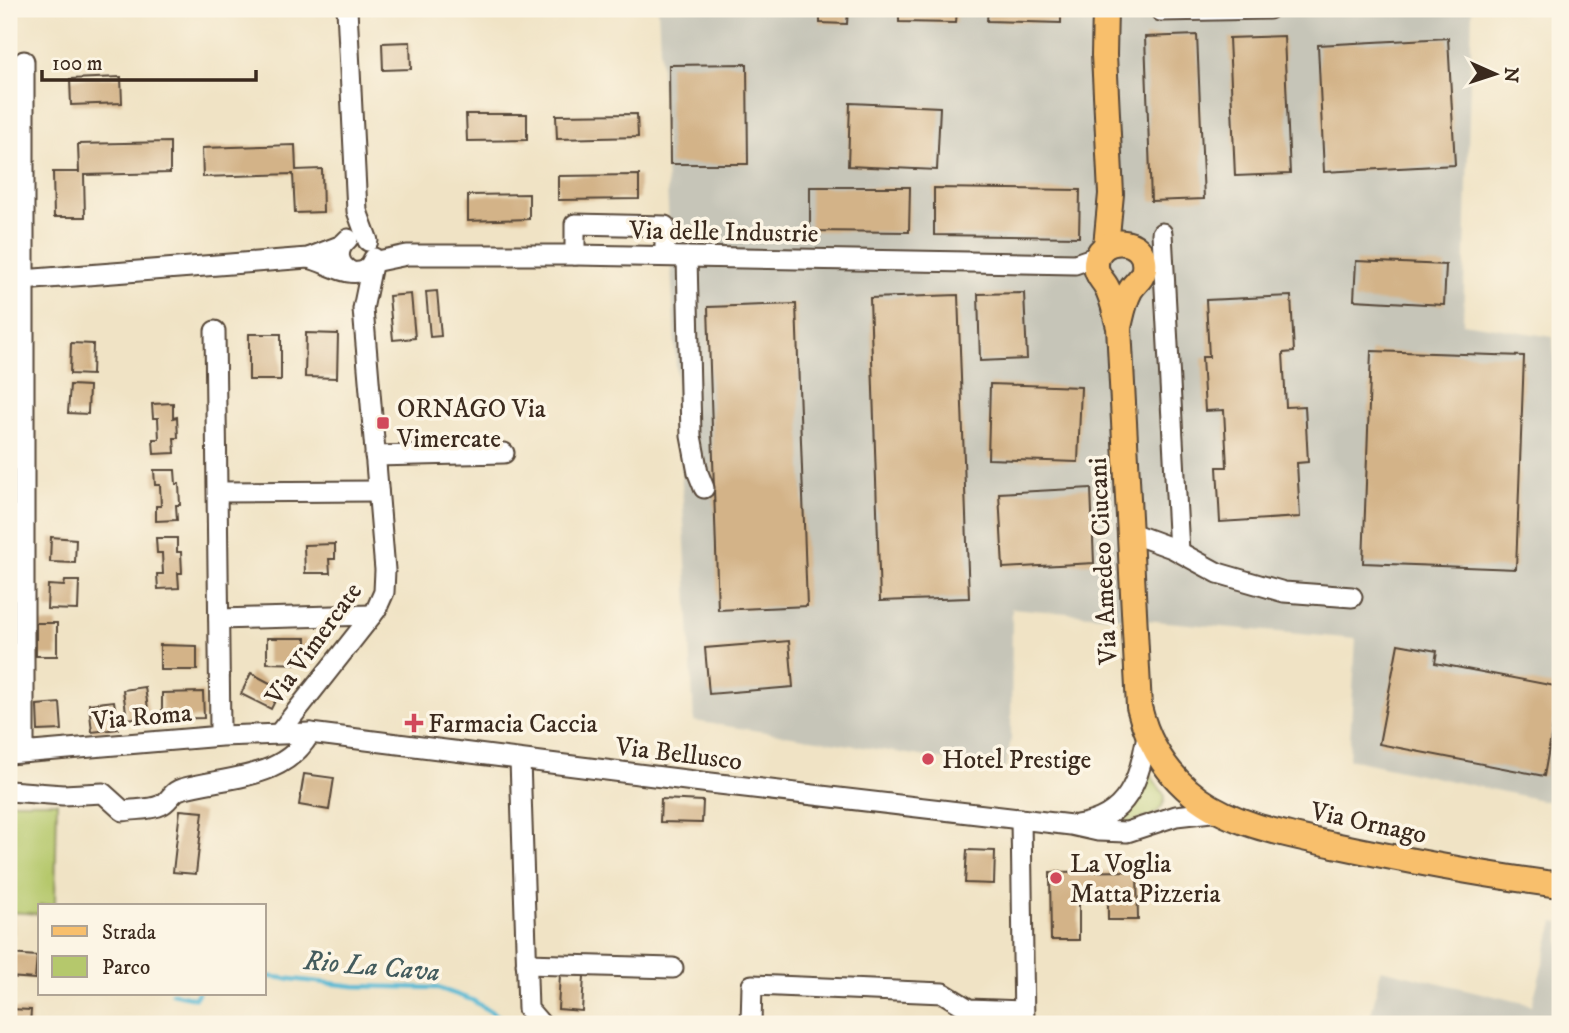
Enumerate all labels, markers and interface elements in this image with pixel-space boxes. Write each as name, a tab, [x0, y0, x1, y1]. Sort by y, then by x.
scale bar	[42, 38, 256, 82]
north arrow	[1460, 38, 1530, 108]
text: 100 m	[52, 51, 103, 77]
text: N	[1499, 66, 1522, 84]
street label: Via delle Industrie	[628, 214, 819, 251]
place label: ORNAGO Via Vimercate	[396, 393, 546, 456]
marker: ORNAGO Via Vimercate	[375, 415, 391, 431]
street label: Via Amedeo Ciucani	[1082, 457, 1125, 666]
street label: Via Vimercate	[258, 576, 370, 713]
street label: Via Roma	[90, 697, 193, 738]
place label: Farmacia Caccia	[428, 708, 597, 741]
marker: Farmacia Caccia	[406, 715, 422, 731]
street label: Via Bellusco	[613, 730, 744, 779]
place label: Hotel Prestige	[942, 744, 1091, 777]
marker: Hotel Prestige	[920, 751, 936, 767]
street label: Via Ornago	[1307, 795, 1430, 852]
place label: La Voglia Matta Pizzeria	[1070, 848, 1221, 911]
marker: La Voglia Matta Pizzeria	[1048, 870, 1064, 886]
legend	[38, 904, 266, 995]
text: Strada	[102, 920, 156, 946]
water label: Rio La Cava	[301, 943, 441, 990]
text: Parco	[102, 955, 150, 981]

